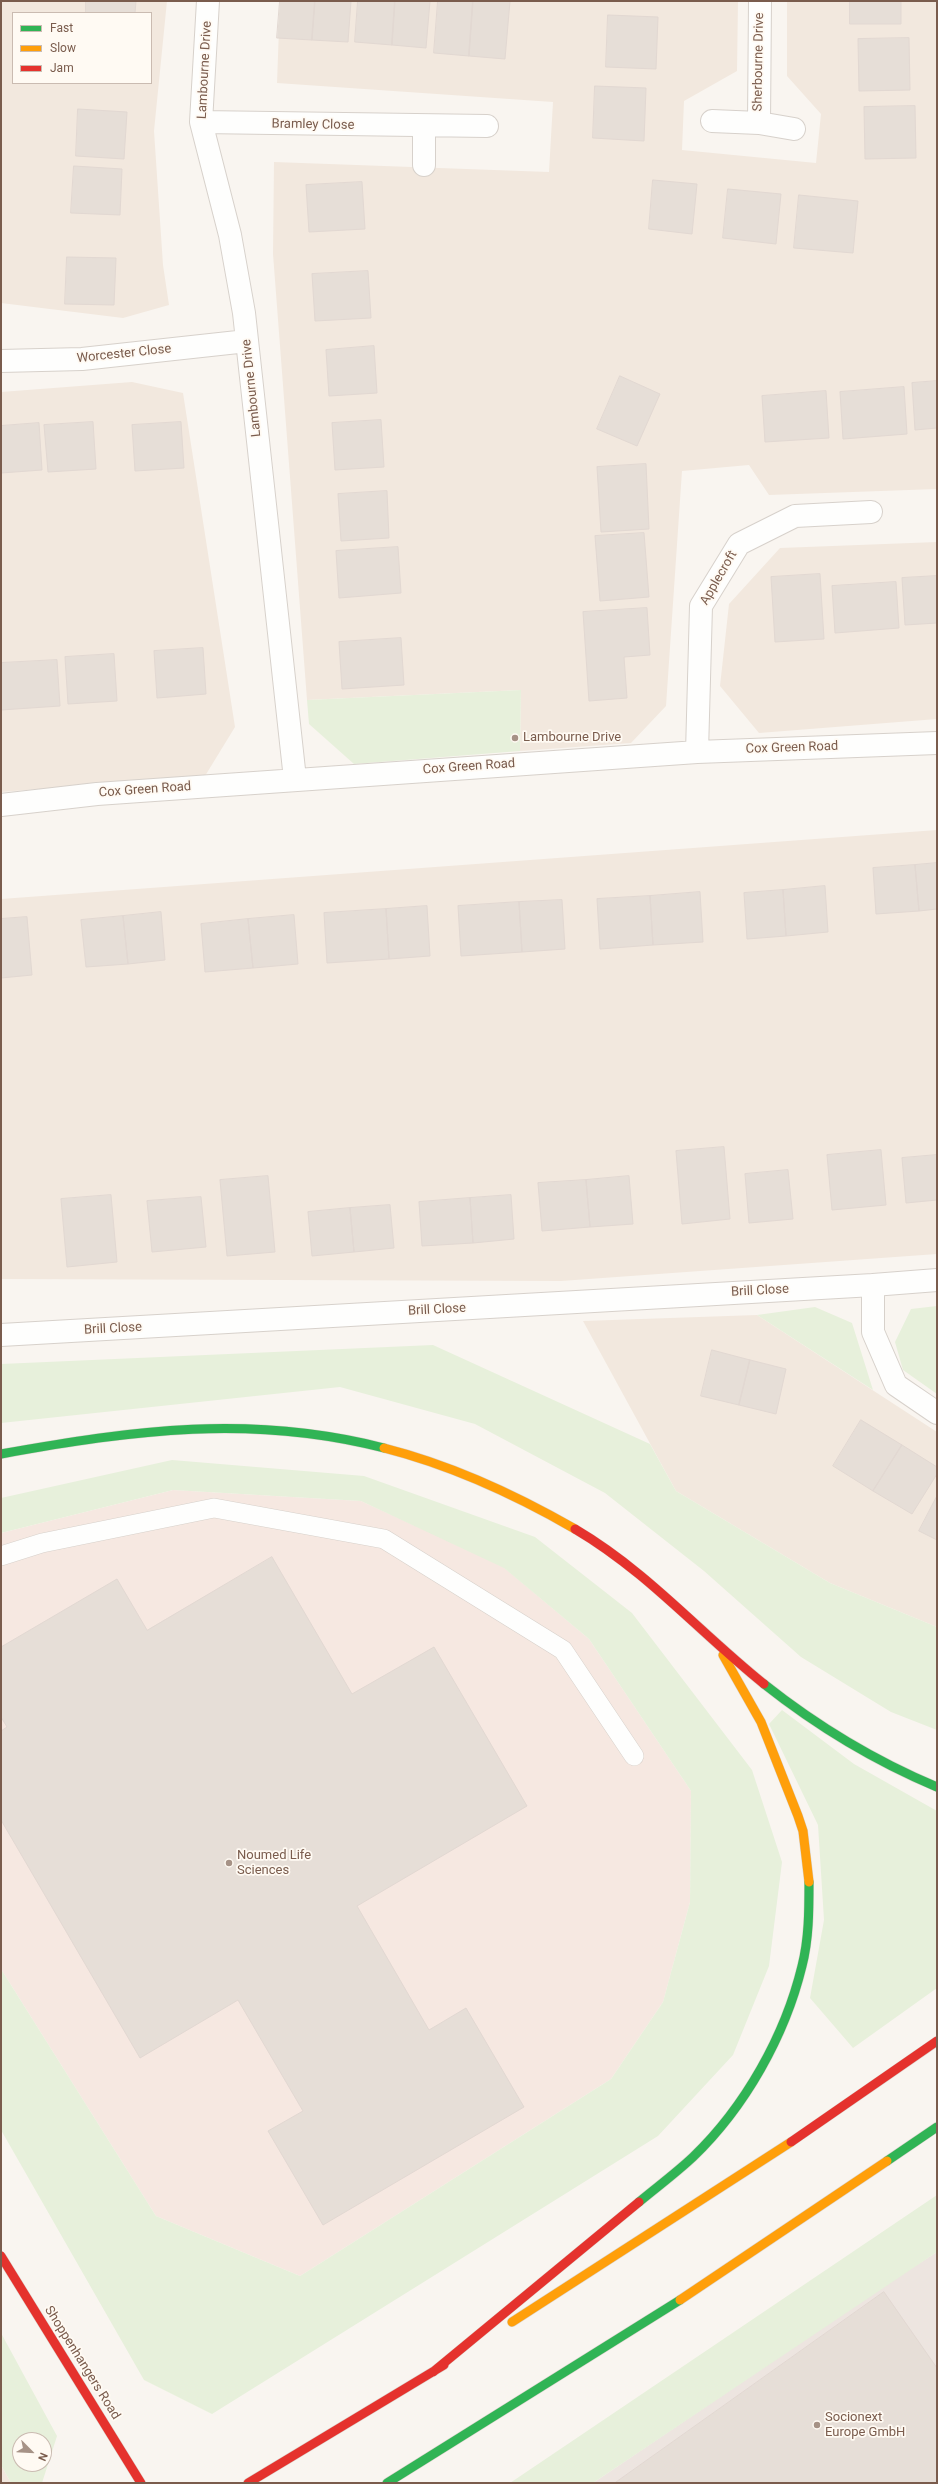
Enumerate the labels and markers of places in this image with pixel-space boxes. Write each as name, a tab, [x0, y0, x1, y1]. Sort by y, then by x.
place label: Lambourne Drive	[523, 730, 621, 746]
marker: Lambourne Drive	[510, 733, 520, 743]
place label: Noumed Life Sciences	[237, 1848, 311, 1879]
marker: Noumed Life Sciences	[224, 1858, 234, 1868]
place label: Socionext Europe GmbH	[825, 2410, 905, 2441]
marker: Socionext Europe GmbH	[812, 2420, 822, 2430]

